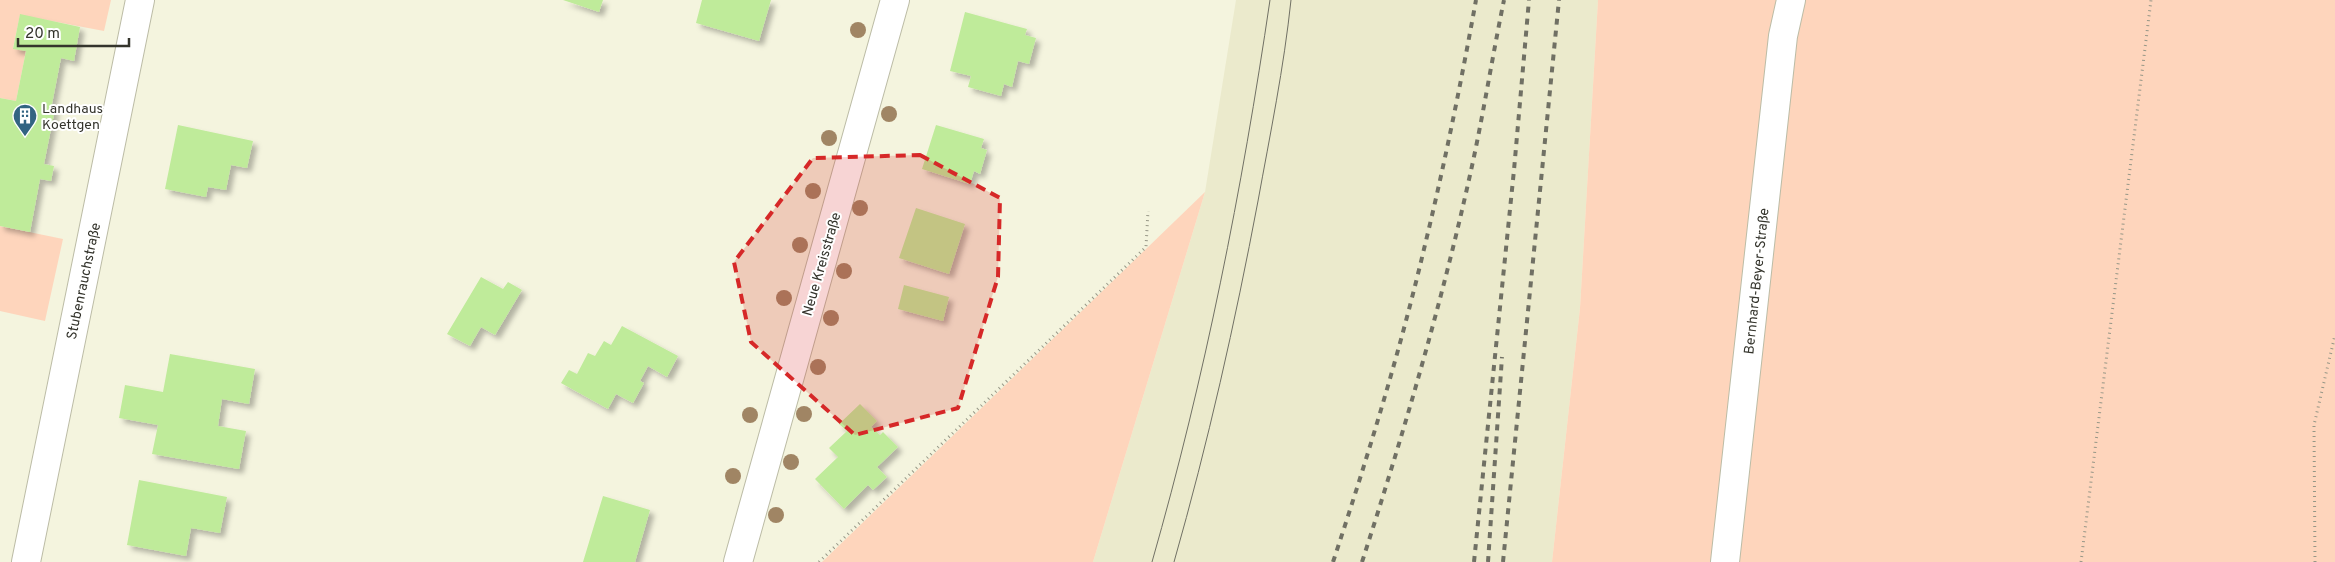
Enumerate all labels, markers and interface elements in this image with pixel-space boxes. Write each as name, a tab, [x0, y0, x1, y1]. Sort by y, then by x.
scale bar	[18, 15, 129, 47]
text: 20 m	[25, 25, 60, 44]
place label: Landhaus Koettgen	[42, 101, 103, 134]
building icon: Landhaus Koettgen	[12, 103, 38, 137]
street label: Bernhard-Beyer-Straße	[1741, 207, 1774, 355]
street label: Neue Kreisstraße	[800, 211, 845, 318]
street label: Stubenrauchstraße	[64, 221, 105, 341]

